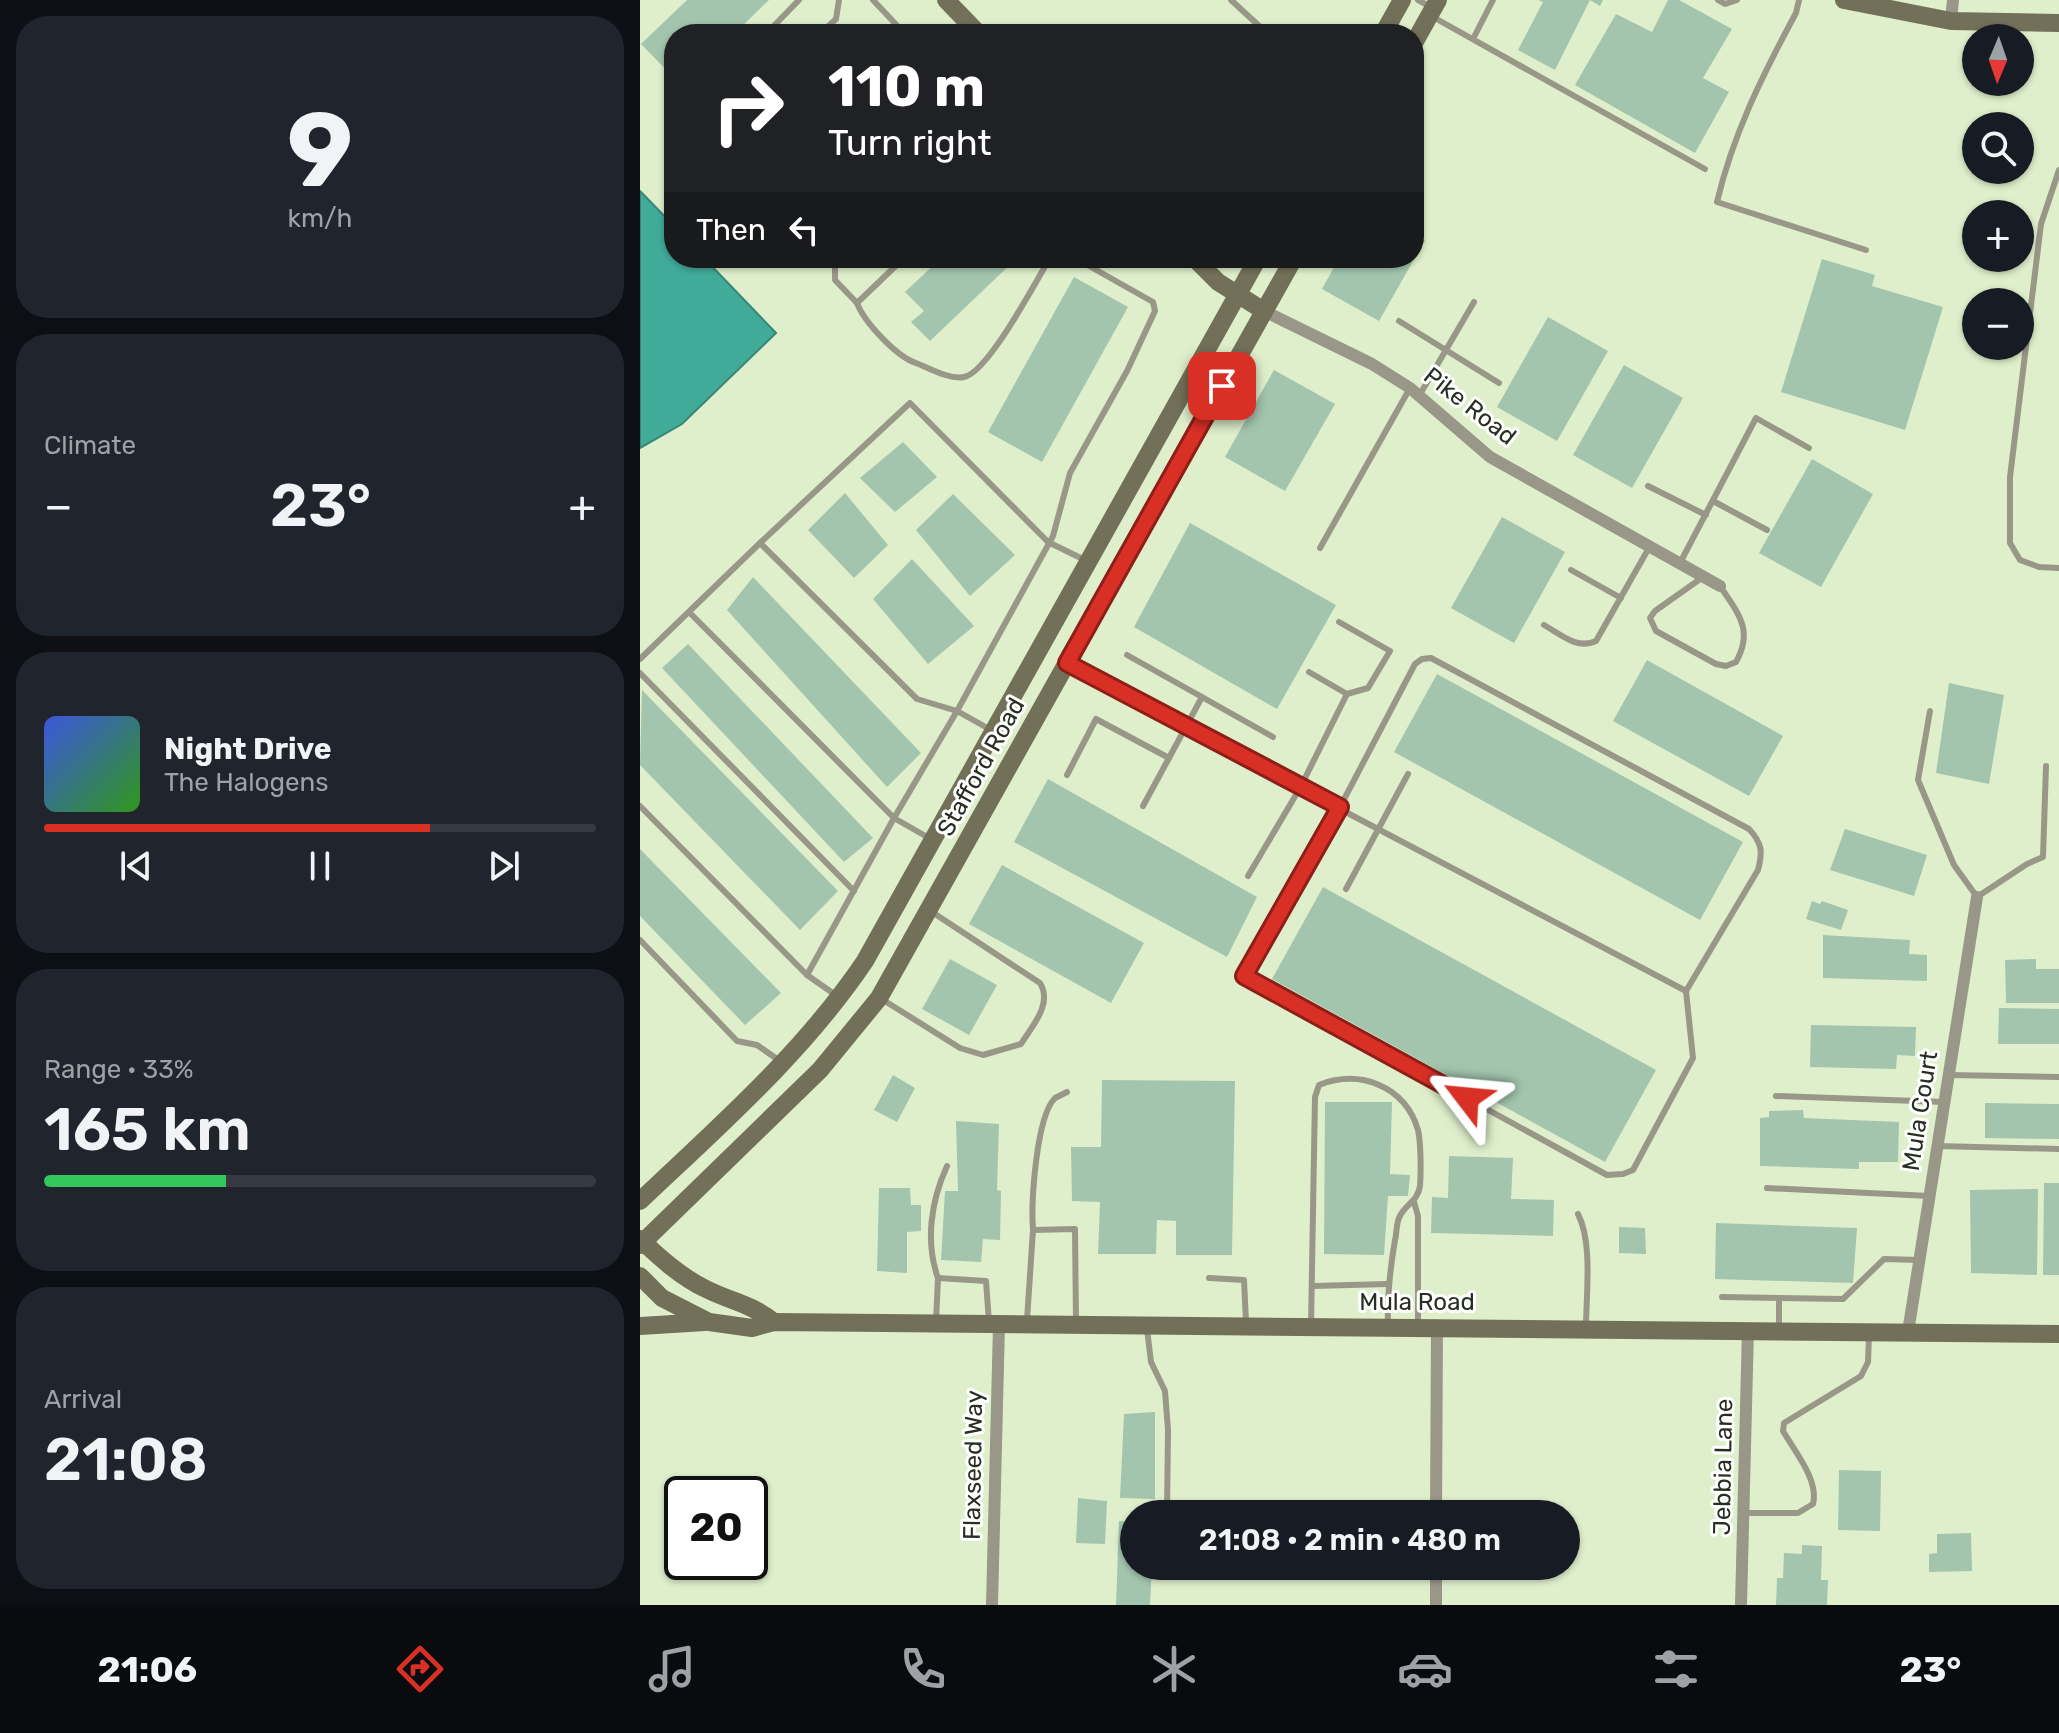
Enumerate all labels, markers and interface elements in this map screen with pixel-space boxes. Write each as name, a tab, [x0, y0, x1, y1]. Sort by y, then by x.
north arrow	[1962, 24, 2034, 96]
map controls	[1962, 24, 2034, 360]
text: 110 m	[828, 54, 985, 120]
icon: right	[696, 56, 800, 160]
text: 9	[287, 89, 353, 212]
button: search	[1962, 112, 2034, 184]
text: Turn right	[828, 121, 992, 164]
button: +	[1962, 200, 2034, 272]
text: km/h	[288, 203, 352, 234]
icon: left	[782, 208, 826, 252]
text: Then	[696, 212, 766, 248]
button: −	[1962, 288, 2034, 360]
pin	[1188, 352, 1256, 420]
street label: Pike Road	[1418, 361, 1522, 451]
icon: arrive	[1200, 364, 1244, 408]
text: Climate	[44, 430, 136, 461]
text: 23°	[270, 470, 371, 541]
text: −	[44, 480, 73, 532]
text: +	[569, 480, 596, 532]
street label: Stafford Road	[932, 693, 1030, 841]
text: Night Drive	[164, 731, 332, 767]
text: The Halogens	[164, 767, 329, 798]
icon: previous	[114, 844, 158, 888]
icon: pause	[298, 844, 342, 888]
icon: next	[482, 844, 526, 888]
street label: Mula Court	[1897, 1049, 1943, 1173]
text: Range · 33%	[44, 1054, 194, 1085]
position arrow	[1425, 1056, 1509, 1140]
text: 165 km	[44, 1094, 251, 1165]
street label: Mula Road	[1359, 1288, 1475, 1316]
text: Arrival	[44, 1384, 122, 1415]
street label: Flaxseed Way	[958, 1390, 988, 1540]
street label: Jebbia Lane	[1708, 1398, 1738, 1536]
text: 21:08	[44, 1424, 208, 1495]
speed limit sign: 20	[664, 1476, 768, 1580]
text: 21:08 · 2 min · 480 m	[1199, 1522, 1501, 1558]
icon: directions	[392, 1641, 448, 1697]
icon: music	[644, 1641, 700, 1697]
icon: phone	[895, 1641, 951, 1697]
icon: climate	[1146, 1641, 1202, 1697]
icon: car	[1397, 1641, 1453, 1697]
icon: filters	[1648, 1641, 1704, 1697]
text: 21:06	[98, 1648, 197, 1691]
text: 23°	[1899, 1648, 1961, 1691]

